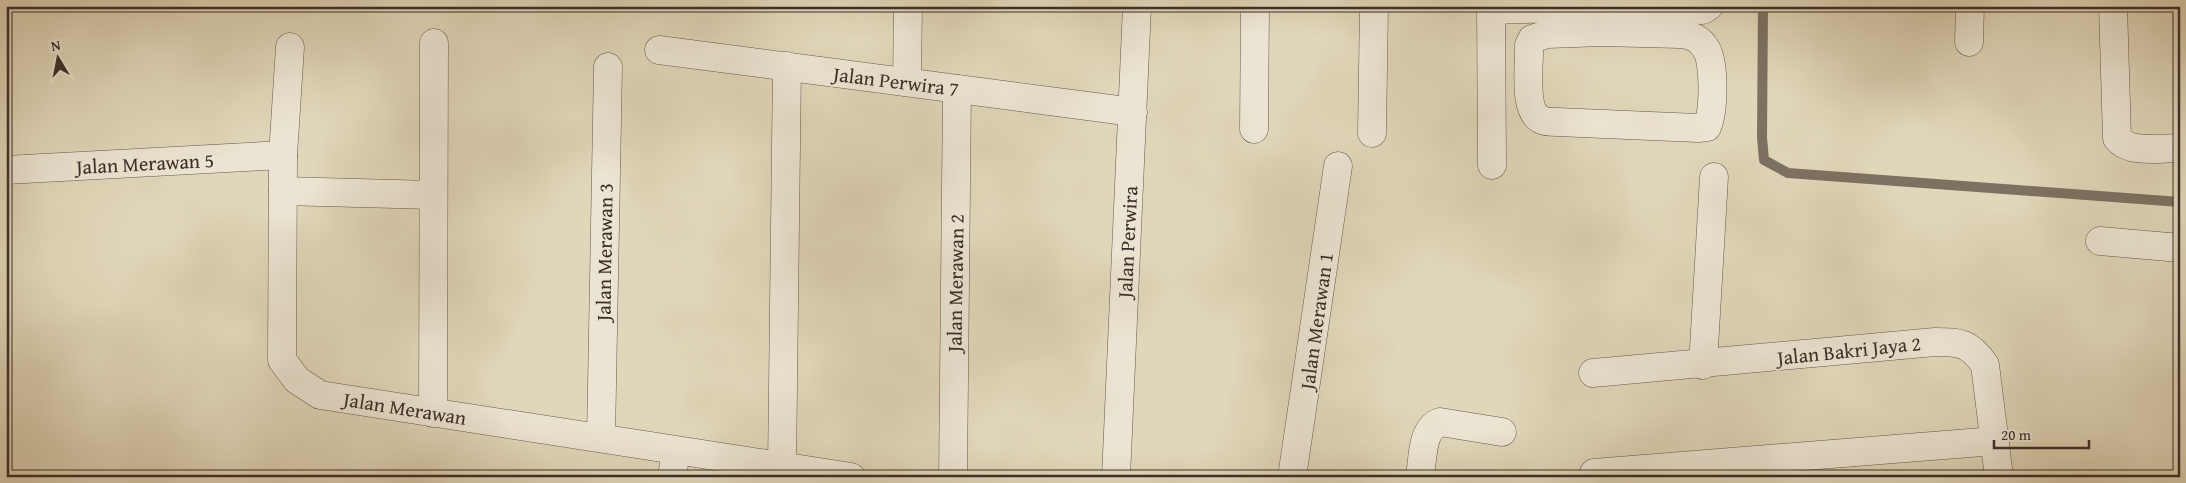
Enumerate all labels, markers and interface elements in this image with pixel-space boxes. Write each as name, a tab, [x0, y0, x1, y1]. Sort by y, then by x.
north arrow	[32, 32, 82, 82]
text: N	[49, 34, 63, 56]
street label: Jalan Perwira 7	[829, 59, 960, 103]
street label: Jalan Merawan 5	[72, 145, 215, 181]
street label: Jalan Merawan 3	[588, 183, 620, 324]
street label: Jalan Perwira	[1109, 185, 1144, 302]
street label: Jalan Merawan 2	[939, 214, 971, 355]
street label: Jalan Merawan 1	[1292, 251, 1340, 394]
street label: Jalan Bakri Jaya 2	[1773, 328, 1922, 372]
street label: Jalan Merawan	[339, 384, 469, 432]
scale bar	[1994, 418, 2088, 450]
text: 20 m	[2001, 424, 2032, 445]

